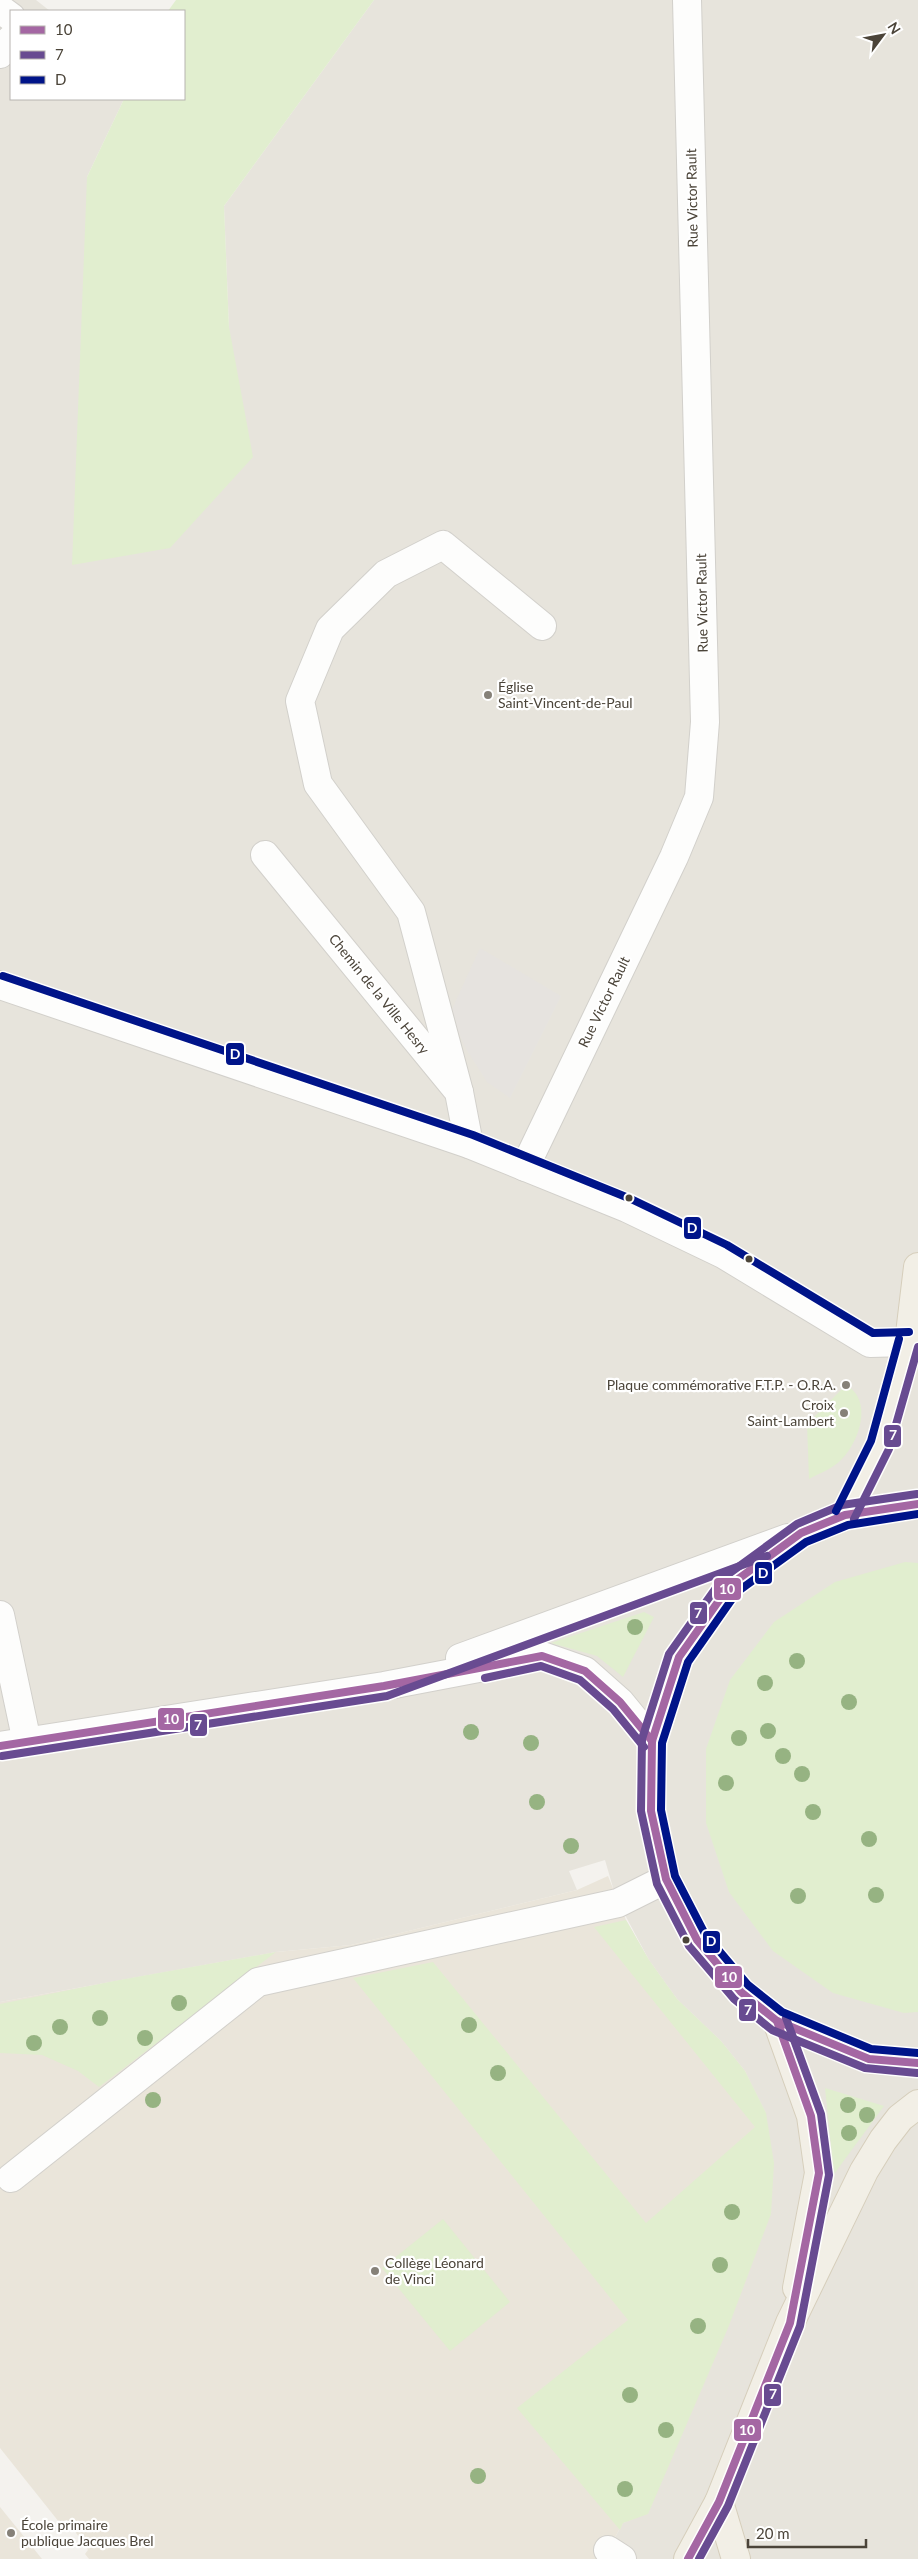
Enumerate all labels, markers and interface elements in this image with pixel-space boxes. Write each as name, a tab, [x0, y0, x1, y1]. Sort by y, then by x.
legend	[10, 10, 185, 100]
north arrow	[858, 10, 908, 60]
text: N	[884, 19, 905, 37]
text: 10	[55, 20, 73, 38]
text: 7	[55, 45, 64, 63]
text: D	[55, 70, 66, 88]
street label: Rue Victor Rault	[682, 148, 701, 248]
street label: Rue Victor Rault	[692, 553, 711, 653]
place label: Église Saint-Vincent-de-Paul	[498, 678, 633, 711]
marker: Église Saint-Vincent-de-Paul	[482, 689, 494, 701]
street label: Chemin de la Ville Hesry	[326, 930, 434, 1058]
street label: Rue Victor Rault	[574, 953, 633, 1050]
line badge: D	[225, 1042, 245, 1066]
text: D	[230, 1045, 241, 1062]
unlabelled marker	[624, 1193, 634, 1203]
line badge: D	[683, 1216, 702, 1240]
text: D	[687, 1219, 698, 1236]
unlabelled marker	[744, 1254, 754, 1264]
place label: Plaque commémorative F.T.P. - O.R.A.	[607, 1376, 836, 1393]
marker: Plaque commémorative F.T.P. - O.R.A.	[840, 1379, 852, 1391]
place label: Croix Saint-Lambert	[747, 1396, 834, 1429]
marker: Croix Saint-Lambert	[838, 1407, 850, 1419]
line badge: 7	[883, 1424, 902, 1448]
text: 7	[889, 1426, 897, 1443]
line badge: D	[754, 1561, 773, 1585]
text: D	[758, 1564, 769, 1581]
line badge: 10	[713, 1577, 742, 1601]
text: 10	[719, 1580, 735, 1597]
line badge: 7	[689, 1601, 708, 1625]
text: 7	[694, 1604, 702, 1621]
line badge: 10	[157, 1707, 185, 1731]
text: 10	[163, 1710, 179, 1727]
line badge: 7	[189, 1713, 208, 1737]
text: 7	[194, 1716, 202, 1733]
line badge: D	[702, 1930, 721, 1954]
text: D	[706, 1932, 717, 1949]
unlabelled marker	[681, 1935, 691, 1945]
line badge: 10	[714, 1965, 743, 1989]
text: 10	[721, 1968, 737, 1985]
line badge: 7	[738, 1998, 757, 2022]
text: 7	[744, 2001, 752, 2018]
place label: Collège Léonard de Vinci	[385, 2254, 484, 2287]
marker: Collège Léonard de Vinci	[369, 2265, 381, 2277]
line badge: 7	[763, 2383, 782, 2407]
text: 7	[769, 2385, 777, 2402]
line badge: 10	[733, 2418, 762, 2442]
text: 10	[739, 2421, 755, 2438]
place label: École primaire publique Jacques Brel	[21, 2516, 154, 2549]
scale bar	[748, 2516, 866, 2548]
text: 20 m	[756, 2524, 790, 2542]
marker: École primaire publique Jacques Brel	[5, 2527, 17, 2539]

